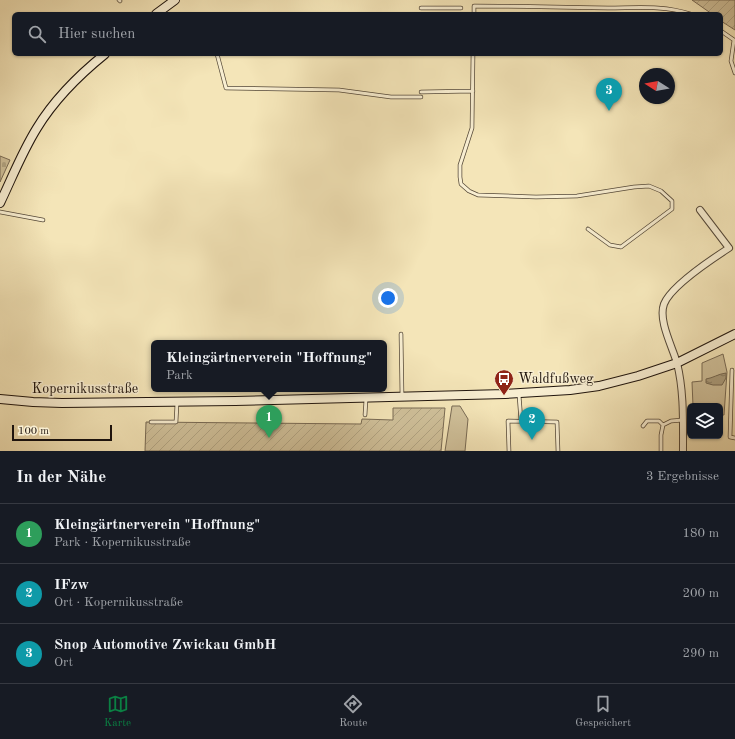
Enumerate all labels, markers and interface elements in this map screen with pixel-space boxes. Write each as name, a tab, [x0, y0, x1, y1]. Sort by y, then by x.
search box	[12, 12, 723, 56]
icon: search	[26, 23, 48, 45]
text: Hier suchen	[58, 27, 135, 42]
north arrow	[639, 68, 675, 104]
pin: 3	[596, 78, 622, 111]
your location	[378, 288, 398, 308]
popup	[151, 340, 387, 392]
text: Kleingärtnerverein "Hoffnung"	[166, 351, 372, 366]
bus stop icon: Waldfußweg	[493, 368, 515, 396]
text: Park	[166, 369, 193, 382]
place label: Waldfußweg	[518, 372, 594, 386]
street label: Kopernikusstraße	[32, 382, 138, 396]
map controls	[687, 403, 723, 439]
button: layers	[687, 403, 723, 439]
pin: 1	[256, 405, 282, 438]
pin: 2	[519, 407, 545, 440]
scale bar	[12, 423, 112, 442]
text: 100 m	[18, 426, 49, 437]
text: In der Nähe	[16, 469, 106, 486]
text: 3 Ergebnisse	[646, 470, 719, 483]
text: Kleingärtnerverein "Hoffnung"	[54, 518, 260, 533]
text: 1	[25, 527, 33, 540]
text: 180 m	[682, 527, 719, 540]
text: Park · Kopernikusstraße	[54, 536, 191, 549]
text: IFzw	[54, 578, 89, 593]
text: 2	[25, 587, 33, 600]
text: 200 m	[682, 587, 719, 600]
text: Ort · Kopernikusstraße	[54, 596, 183, 609]
text: Snop Automotive Zwickau GmbH	[54, 638, 276, 653]
text: 3	[25, 647, 33, 660]
text: 290 m	[682, 647, 719, 660]
text: Ort	[54, 656, 73, 669]
tab: Karte	[104, 693, 131, 731]
tab: Route	[339, 693, 367, 731]
tab: Gespeichert	[575, 693, 631, 731]

